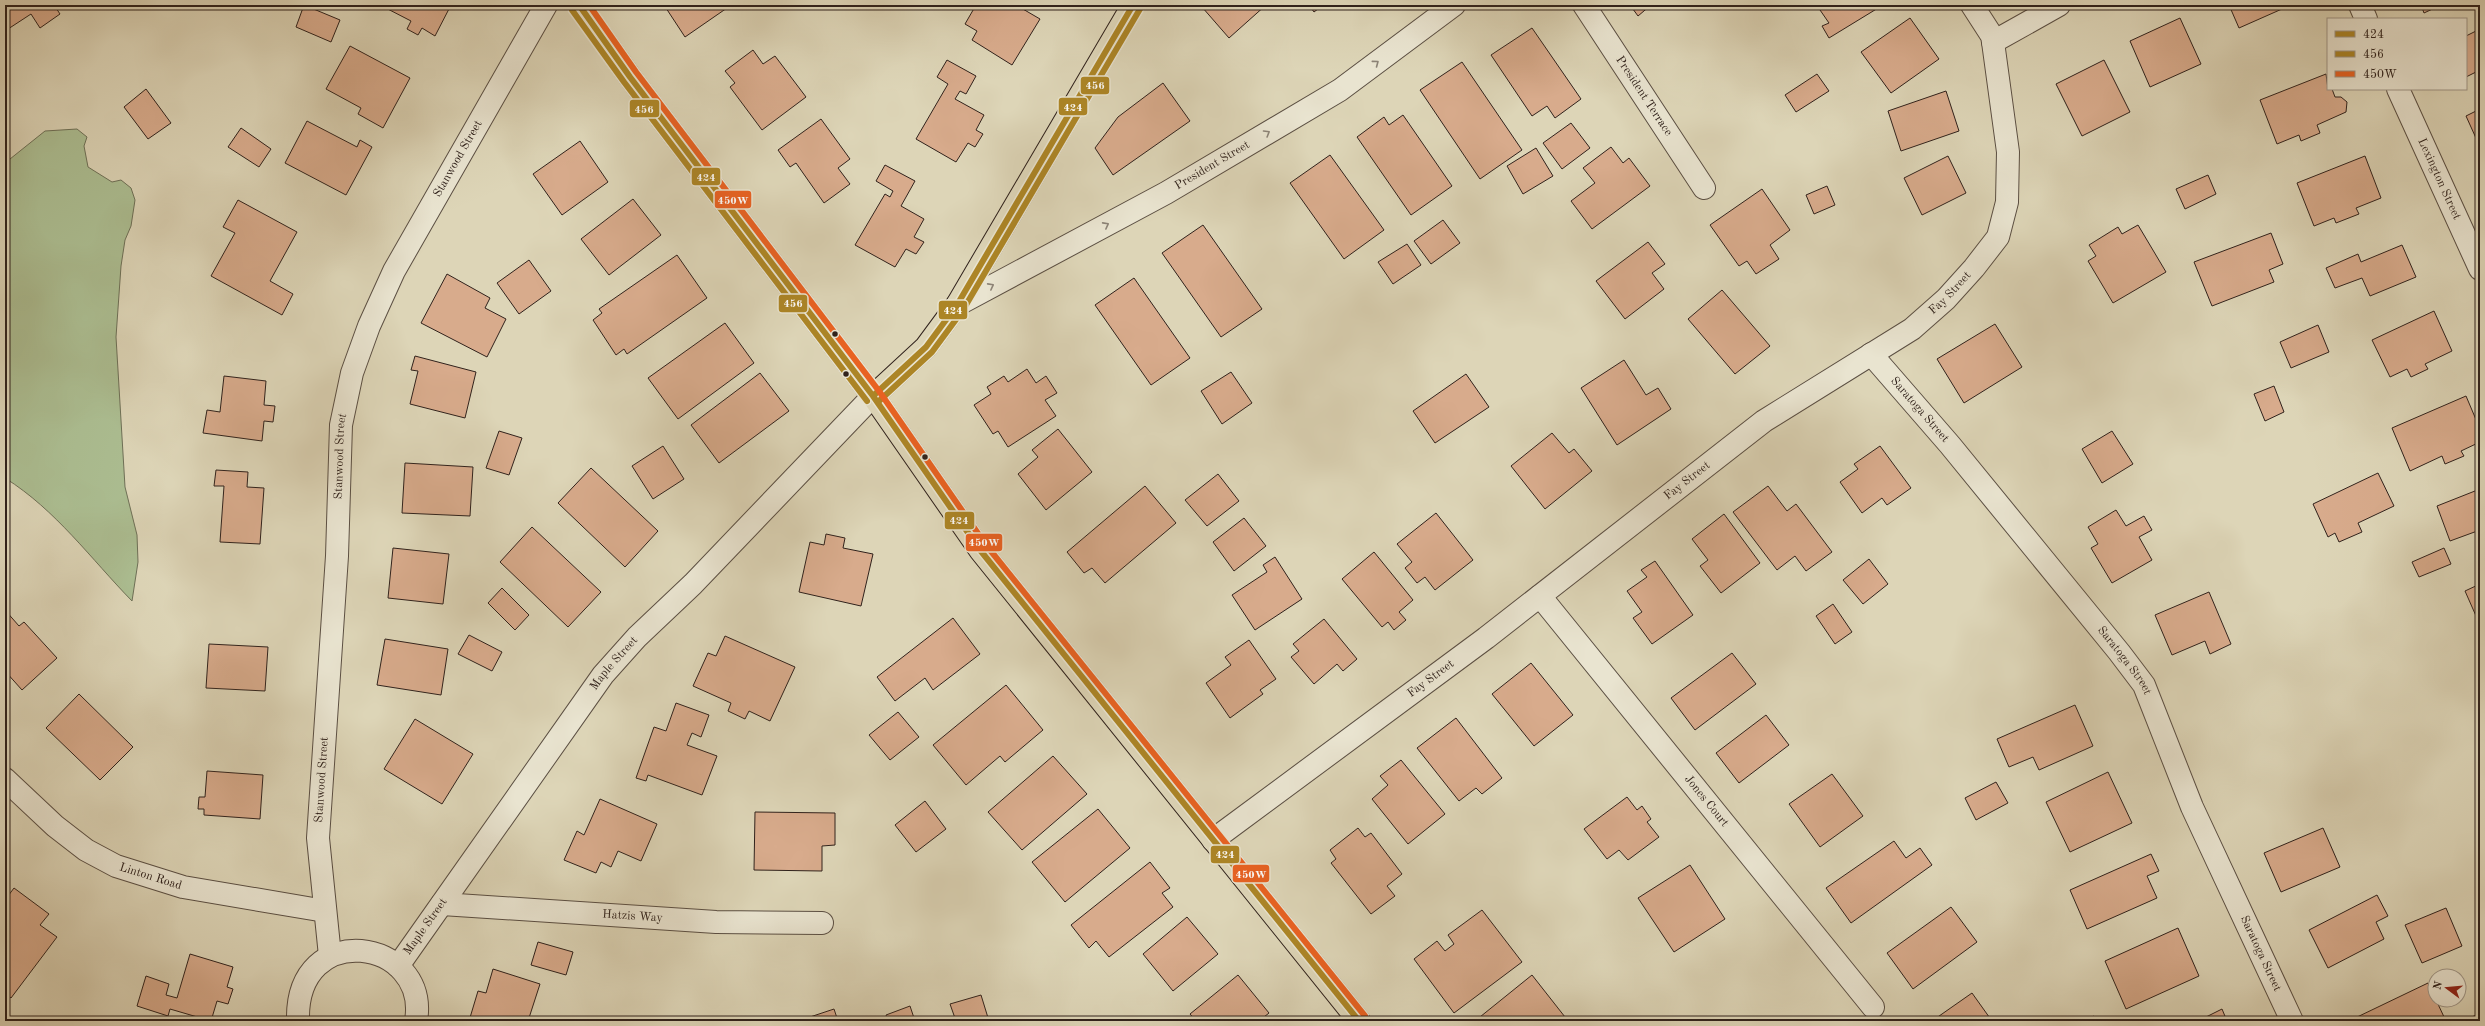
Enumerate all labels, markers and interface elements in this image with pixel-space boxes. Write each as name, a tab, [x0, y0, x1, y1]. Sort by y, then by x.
legend	[2327, 18, 2467, 90]
text: 424	[2363, 29, 2384, 41]
text: 456	[2363, 48, 2384, 61]
street label: President Terrace	[1613, 54, 1674, 139]
one-way arrow	[1372, 60, 1379, 67]
text: 450W	[2363, 68, 2397, 81]
line badge: 456	[1080, 76, 1110, 95]
text: 456	[1085, 81, 1105, 92]
line badge: 424	[1058, 97, 1088, 116]
line badge: 456	[629, 99, 660, 118]
text: 424	[1063, 103, 1083, 114]
text: 456	[634, 105, 654, 116]
street label: Stanwood Street	[431, 118, 485, 199]
one-way arrow	[1263, 130, 1270, 137]
street label: Lexington Street	[2415, 137, 2463, 222]
street label: President Street	[1173, 139, 1252, 192]
line badge: 424	[691, 167, 721, 186]
text: 424	[696, 173, 716, 184]
line badge: 450W	[714, 190, 752, 209]
text: 450W	[718, 196, 749, 207]
one-way arrow	[1102, 222, 1109, 230]
street label: Fay Street	[1927, 269, 1974, 317]
one-way arrow	[987, 284, 994, 291]
line badge: 456	[778, 294, 808, 313]
text: 456	[783, 299, 803, 310]
line badge: 424	[938, 300, 968, 320]
text: 424	[943, 306, 963, 317]
unlabelled marker	[830, 329, 840, 339]
unlabelled marker	[841, 369, 851, 379]
street label: Saratoga Street	[1888, 375, 1951, 445]
street label: Stanwood Street	[333, 412, 349, 500]
unlabelled marker	[920, 452, 930, 462]
street label: Fay Street	[1662, 459, 1713, 502]
line badge: 424	[944, 511, 975, 530]
text: 424	[949, 516, 969, 527]
line badge: 450W	[965, 533, 1003, 552]
text: 450W	[969, 538, 1000, 549]
street label: Saratoga Street	[2095, 624, 2153, 696]
street label: Maple Street	[588, 634, 640, 692]
street label: Fay Street	[1405, 658, 1456, 700]
street label: Stanwood Street	[313, 736, 331, 823]
street label: Jones Court	[1682, 773, 1731, 829]
line badge: 424	[1210, 845, 1240, 864]
text: 424	[1215, 850, 1235, 861]
street label: Linton Road	[118, 861, 183, 892]
line badge: 450W	[1232, 864, 1270, 883]
text: 450W	[1236, 870, 1267, 881]
street label: Maple Street	[402, 896, 450, 957]
street label: Hatzis Way	[602, 909, 664, 925]
street label: Saratoga Street	[2238, 914, 2283, 993]
north arrow	[2427, 968, 2467, 1008]
text: N	[2432, 980, 2445, 991]

